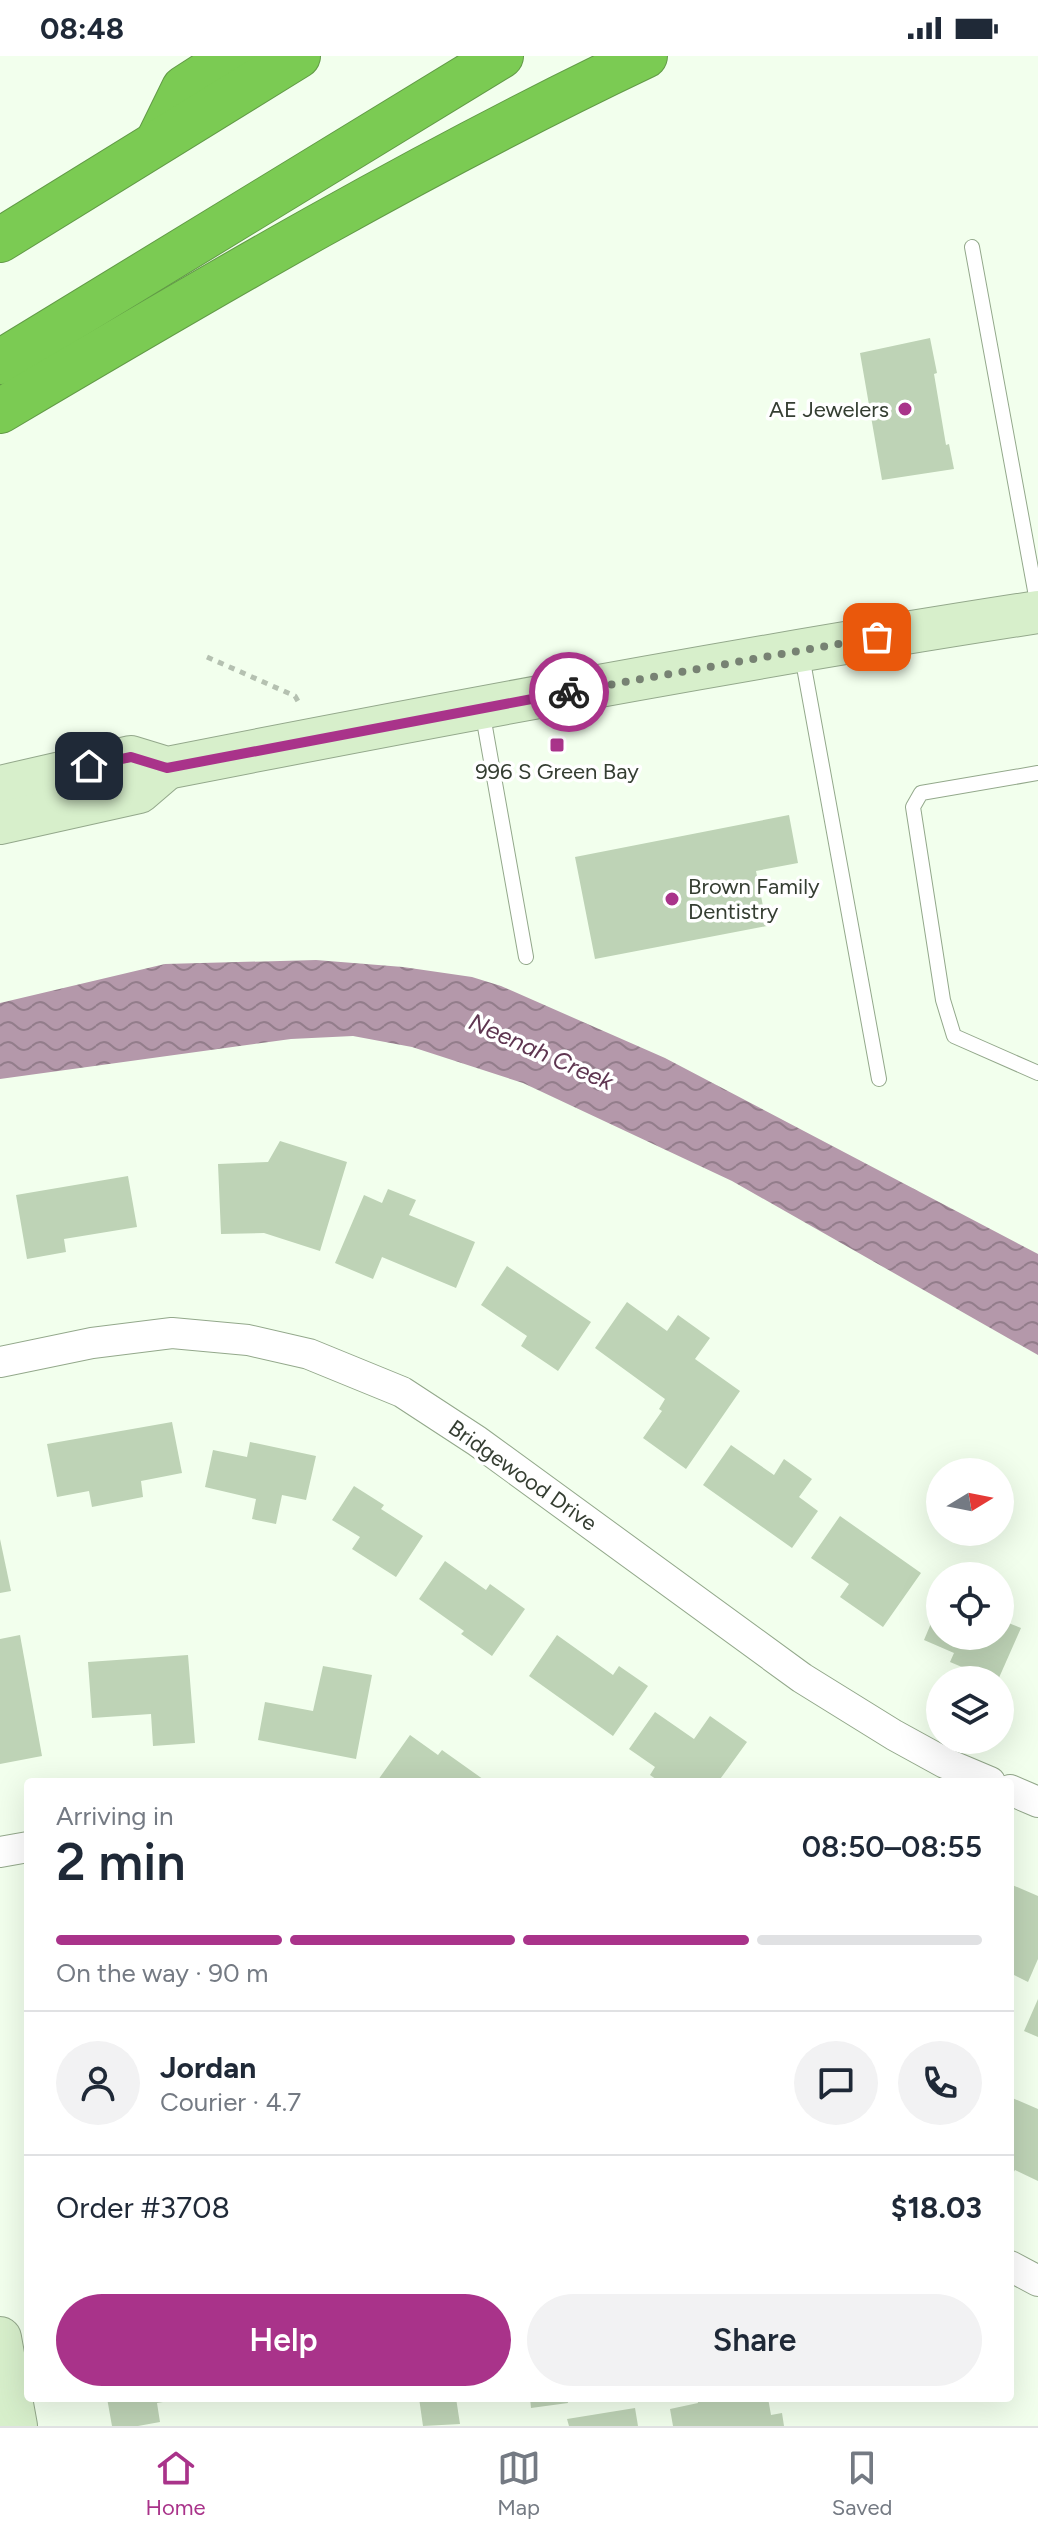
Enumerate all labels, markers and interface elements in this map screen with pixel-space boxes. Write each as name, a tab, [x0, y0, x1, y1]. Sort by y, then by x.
text: 08:48	[40, 10, 124, 47]
place label: AE Jewelers	[769, 396, 889, 423]
marker: AE Jewelers	[896, 400, 914, 418]
pin	[843, 603, 911, 671]
icon: bag	[855, 615, 899, 659]
courier	[529, 652, 609, 732]
icon: bike	[547, 670, 591, 714]
pin	[55, 732, 123, 800]
marker: 996 S Green Bay	[548, 736, 566, 754]
icon: home	[67, 744, 111, 788]
place label: 996 S Green Bay	[475, 758, 639, 785]
place label: Brown Family Dentistry	[688, 873, 820, 925]
marker: Brown Family Dentistry	[663, 890, 681, 908]
water label: Neenah Creek	[464, 1007, 619, 1097]
street label: Bridgewood Drive	[443, 1414, 602, 1537]
north arrow	[926, 1458, 1014, 1546]
map controls	[926, 1458, 1014, 1754]
button: locate	[926, 1562, 1014, 1650]
button: layers	[926, 1666, 1014, 1754]
text: Arriving in	[56, 1800, 174, 1832]
text: 08:50–08:55	[802, 1828, 982, 1865]
text: 2 min	[56, 1831, 185, 1893]
text: On the way · 90 m	[56, 1957, 268, 1989]
button: person	[56, 2041, 140, 2125]
button: chat	[794, 2041, 878, 2125]
button: phone	[898, 2041, 982, 2125]
text: Jordan	[160, 2049, 256, 2086]
text: Courier · 4.7	[160, 2086, 301, 2118]
text: Order #3708	[56, 2189, 230, 2226]
text: $18.03	[891, 2189, 982, 2226]
button: Help	[56, 2294, 511, 2386]
button: Share	[527, 2294, 982, 2386]
tab: Home	[146, 2446, 206, 2521]
tab: Map	[497, 2446, 541, 2521]
tab: Saved	[832, 2446, 892, 2521]

